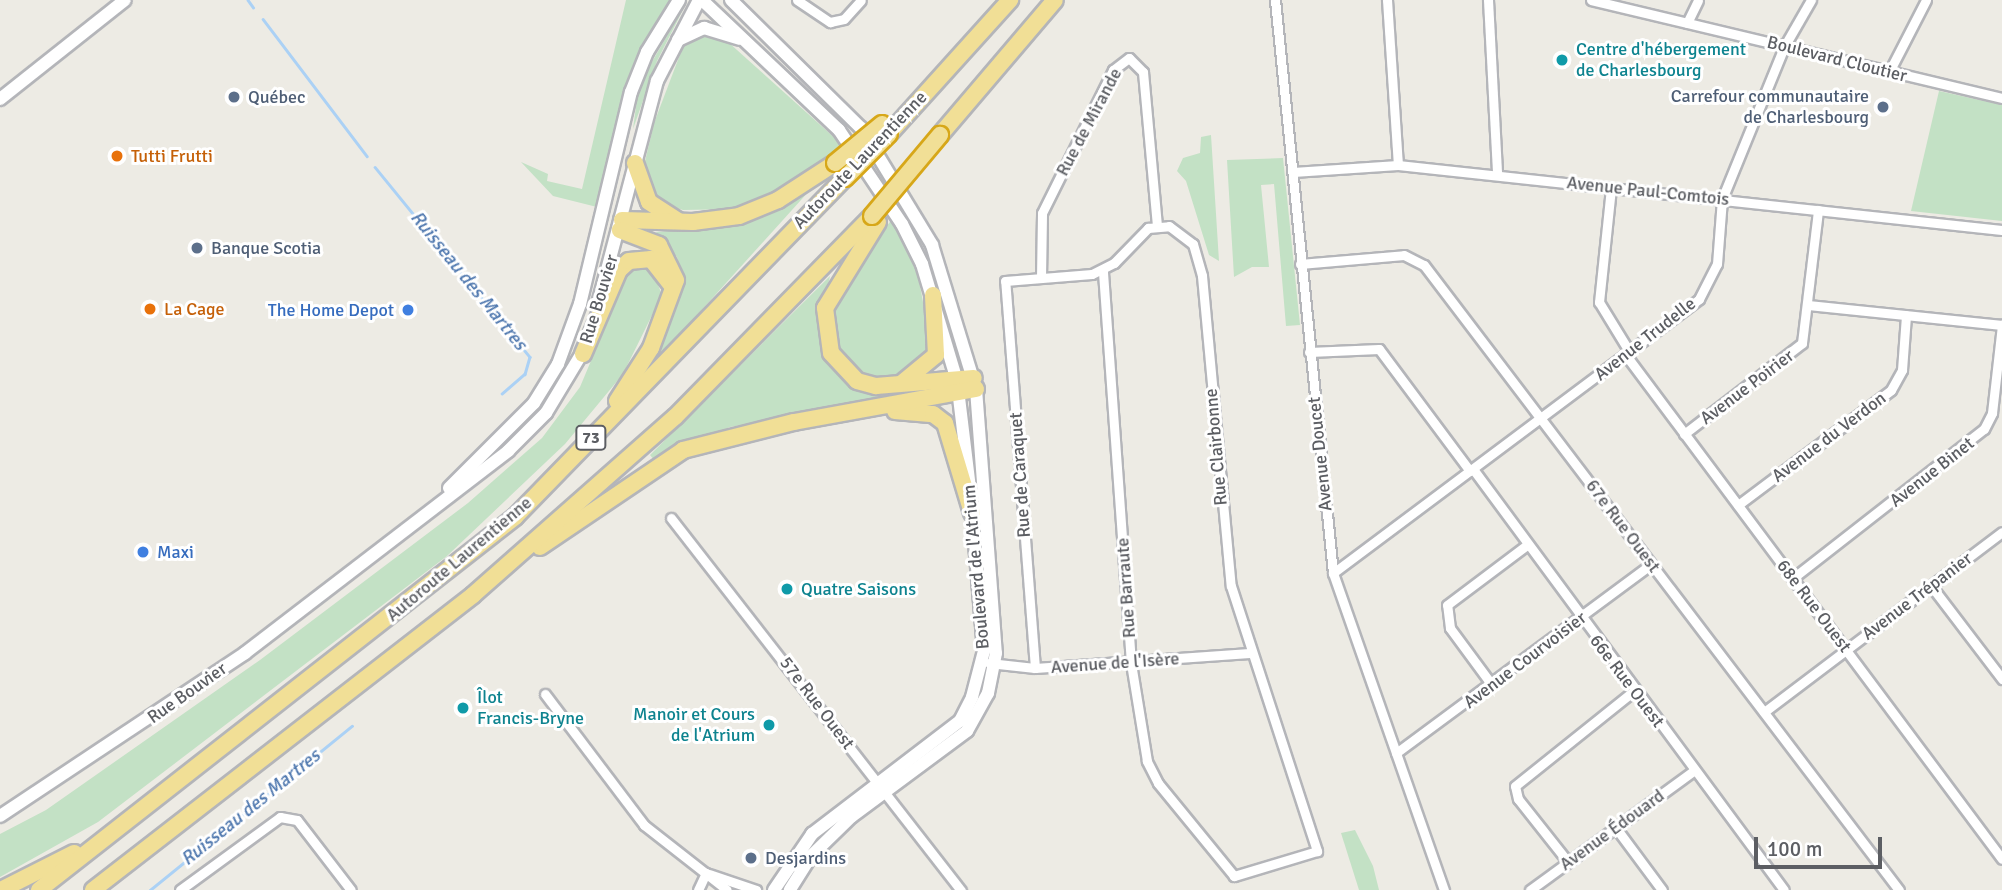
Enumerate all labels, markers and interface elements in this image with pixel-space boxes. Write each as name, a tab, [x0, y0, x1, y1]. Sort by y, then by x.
street label: Boulevard Cloutier	[1765, 31, 1909, 87]
place label: Centre d'hébergement de Charlesbourg	[1576, 39, 1746, 82]
marker: Centre d'hébergement de Charlesbourg	[1554, 52, 1570, 68]
street label: Rue de Mirande	[1052, 64, 1126, 180]
place label: Québec	[248, 86, 306, 108]
place label: Carrefour communautaire de Charlesbourg	[1671, 86, 1869, 128]
street label: Autoroute Laurentienne	[789, 87, 931, 233]
marker: Québec	[226, 89, 242, 105]
marker: Carrefour communautaire de Charlesbourg	[1875, 99, 1891, 115]
place label: Tutti Frutti	[131, 145, 213, 167]
marker: Tutti Frutti	[109, 148, 125, 164]
street label: Avenue Paul-Comtois	[1566, 172, 1730, 210]
water label: Ruisseau des Martres	[405, 207, 531, 355]
place label: Banque Scotia	[211, 237, 321, 259]
marker: Banque Scotia	[189, 240, 205, 256]
street label: Rue Bouvier	[575, 252, 623, 346]
street label: Avenue Trudelle	[1590, 293, 1700, 385]
place label: La Cage	[164, 298, 225, 320]
place label: The Home Depot	[268, 299, 394, 321]
marker: La Cage	[142, 301, 158, 317]
marker: The Home Depot	[400, 302, 416, 318]
street label: Avenue Poirier	[1696, 345, 1798, 429]
street label: Avenue du Verdon	[1768, 387, 1890, 487]
street label: Rue Clairbonne	[1200, 388, 1232, 506]
street label: Avenue Doucet	[1303, 396, 1337, 512]
street label: Rue de Caraquet	[1005, 412, 1035, 538]
road number: 73	[575, 426, 607, 450]
street label: Avenue Binet	[1885, 432, 1979, 512]
street label: 67e Rue Ouest	[1581, 475, 1665, 577]
street label: Boulevard de l'Atrium	[958, 484, 994, 650]
street label: Autoroute Laurentienne	[382, 492, 536, 626]
street label: Rue Barraute	[1112, 537, 1140, 639]
place label: Maxi	[157, 541, 194, 563]
marker: Maxi	[135, 544, 151, 560]
street label: Avenue Trépanier	[1858, 547, 1976, 645]
street label: 68e Rue Ouest	[1772, 555, 1856, 657]
place label: Quatre Saisons	[801, 578, 916, 600]
marker: Quatre Saisons	[779, 581, 795, 597]
street label: Avenue Courvoisier	[1459, 607, 1591, 713]
street label: 66e Rue Ouest	[1585, 630, 1669, 732]
street label: Avenue de l'Isère	[1050, 648, 1180, 678]
street label: 57e Rue Ouest	[775, 652, 859, 754]
street label: Rue Bouvier	[143, 658, 231, 728]
place label: Îlot Francis-Bryne	[477, 687, 584, 730]
marker: Îlot Francis-Bryne	[455, 700, 471, 716]
place label: Manoir et Cours de l'Atrium	[633, 704, 755, 746]
marker: Manoir et Cours de l'Atrium	[761, 717, 777, 733]
water label: Ruisseau des Martres	[177, 745, 325, 871]
street label: Avenue Édouard	[1555, 785, 1669, 875]
scale bar	[1757, 824, 1885, 868]
text: 100 m	[1767, 836, 1822, 862]
place label: Desjardins	[765, 847, 846, 869]
marker: Desjardins	[743, 850, 759, 866]

